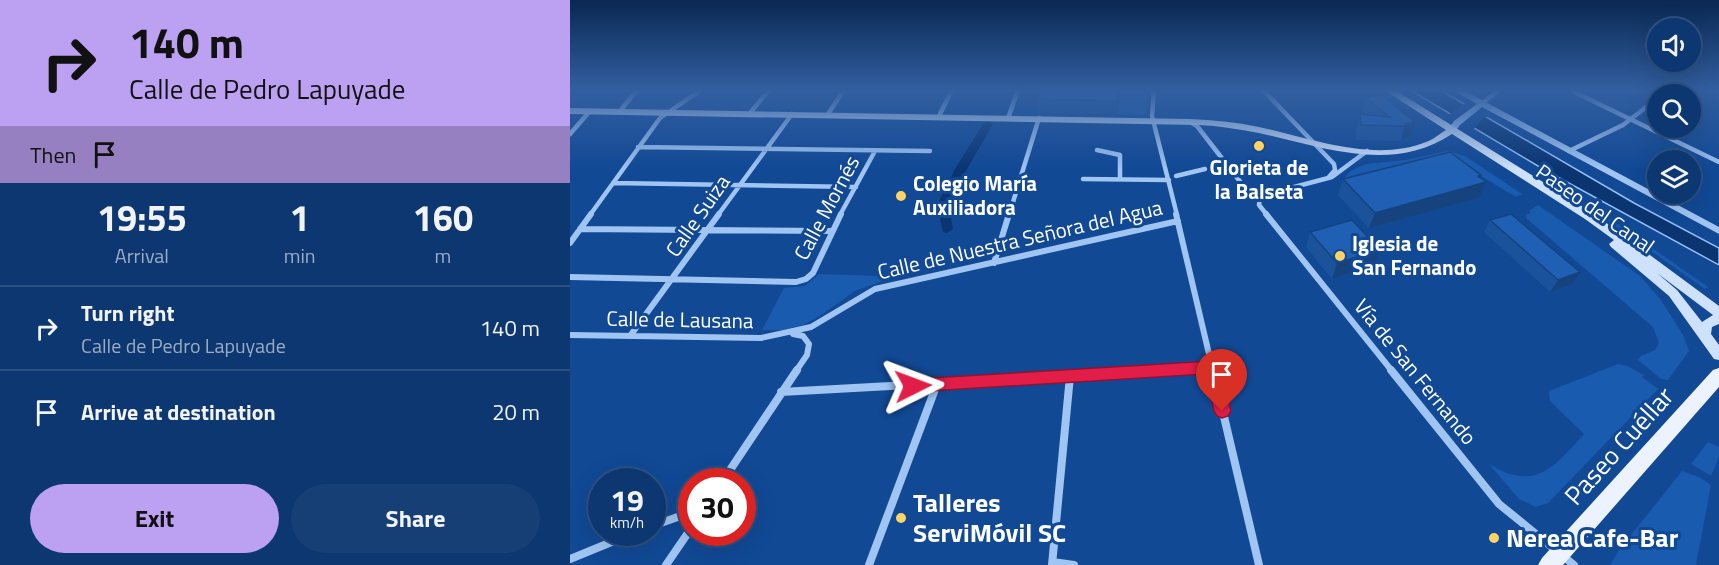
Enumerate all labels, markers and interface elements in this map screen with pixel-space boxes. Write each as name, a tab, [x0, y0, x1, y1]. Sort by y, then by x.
text: 140 m	[129, 10, 244, 74]
map controls	[1647, 18, 1701, 204]
button: sound	[1647, 18, 1701, 72]
icon: right	[30, 24, 108, 102]
text: Calle de Pedro Lapuyade	[129, 68, 405, 109]
button: search	[1647, 84, 1701, 138]
text: Then	[30, 138, 76, 172]
icon: arrive	[88, 138, 121, 171]
marker: Glorieta de la Balseta	[1252, 139, 1266, 153]
street label: Calle Mornés	[785, 150, 867, 266]
button: layers	[1647, 150, 1701, 204]
place label: Glorieta de la Balseta	[1210, 151, 1308, 207]
street label: Paseo del Canal	[1530, 155, 1662, 261]
street label: Calle Suiza	[657, 167, 738, 263]
place label: Colegio María Auxiliadora	[913, 167, 1037, 223]
marker: Colegio María Auxiliadora	[894, 189, 908, 203]
text: 19:55	[97, 190, 187, 245]
text: 1	[290, 190, 310, 245]
text: 160	[413, 190, 473, 245]
street label: Calle de Nuestra Señora del Agua	[874, 191, 1166, 287]
place label: Iglesia de San Fernando	[1352, 227, 1476, 283]
text: Arrival	[115, 240, 169, 271]
text: min	[284, 240, 316, 271]
text: m	[434, 240, 451, 271]
marker: Iglesia de San Fernando	[1333, 249, 1347, 263]
street label: Vía de San Fernando	[1347, 291, 1485, 451]
text: Turn right	[81, 296, 175, 330]
street label: Calle de Lausana	[606, 302, 754, 336]
text: 140 m	[480, 311, 540, 345]
icon: right	[30, 312, 63, 345]
text: Calle de Pedro Lapuyade	[81, 330, 286, 361]
pin	[1196, 349, 1247, 411]
position arrow	[881, 354, 945, 418]
icon: arrive	[1205, 358, 1238, 391]
street label: Paseo Cuéllar	[1555, 378, 1683, 514]
text: Arrive at destination	[81, 395, 276, 429]
text: 20 m	[492, 395, 540, 429]
icon: arrive	[30, 396, 63, 429]
speed limit sign: 30	[678, 468, 756, 546]
text: 19	[610, 477, 644, 523]
place label: Talleres ServiMóvil SC	[913, 483, 1066, 552]
button: Exit	[30, 484, 279, 553]
button: Share	[291, 484, 540, 553]
text: km/h	[610, 511, 644, 534]
marker: Talleres ServiMóvil SC	[894, 511, 908, 525]
place label: Nerea Cafe-Bar	[1506, 518, 1679, 557]
marker: Nerea Cafe-Bar	[1487, 531, 1501, 545]

